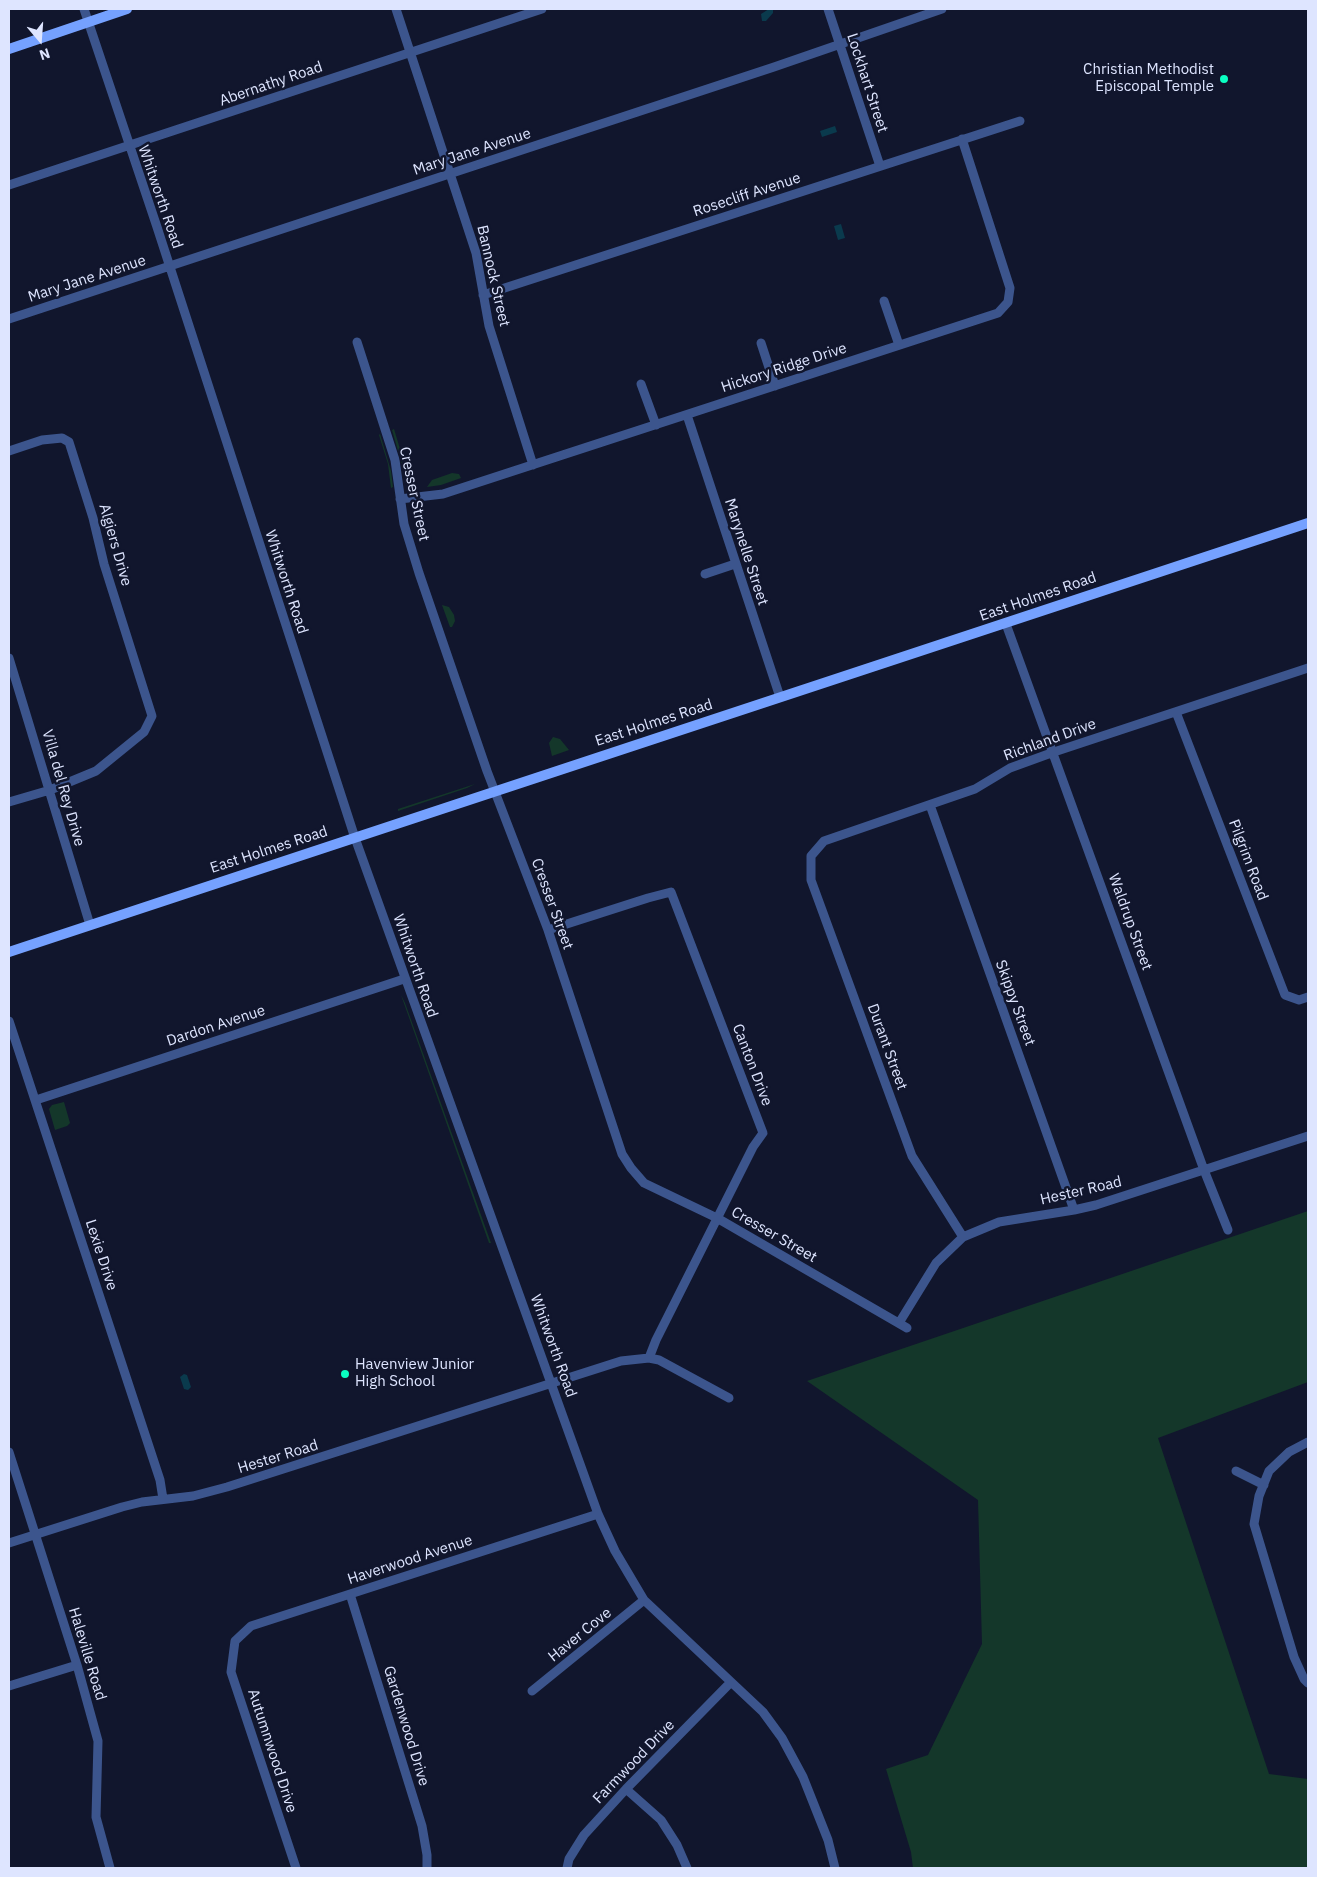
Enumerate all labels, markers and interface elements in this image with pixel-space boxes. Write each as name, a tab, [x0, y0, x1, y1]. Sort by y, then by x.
north arrow	[15, 15, 65, 65]
street label: Lockhart Street	[842, 31, 892, 135]
text: N	[37, 44, 52, 64]
street label: Abernathy Road	[217, 58, 325, 110]
place label: Christian Methodist Episcopal Temple	[1083, 61, 1214, 96]
marker: Christian Methodist Episcopal Temple	[1218, 73, 1230, 85]
street label: Mary Jane Avenue	[411, 124, 533, 180]
street label: Whitworth Road	[134, 143, 186, 251]
street label: Rosecliff Avenue	[691, 169, 803, 221]
street label: Bannock Street	[473, 224, 513, 328]
street label: Mary Jane Avenue	[26, 251, 148, 307]
street label: Hickory Ridge Drive	[719, 339, 849, 397]
street label: Cresser Street	[395, 445, 433, 543]
street label: Marynelle Street	[720, 496, 772, 608]
street label: Algiers Drive	[95, 502, 135, 588]
street label: Whitworth Road	[261, 528, 311, 636]
street label: East Holmes Road	[977, 569, 1099, 625]
street label: East Holmes Road	[593, 696, 715, 750]
street label: Richland Drive	[1001, 715, 1099, 765]
street label: Villa del Rey Drive	[38, 728, 88, 848]
street label: Pilgrim Road	[1224, 817, 1272, 903]
street label: East Holmes Road	[208, 823, 330, 877]
street label: Cresser Street	[527, 856, 577, 952]
street label: Waldrup Street	[1104, 871, 1156, 973]
street label: Whitworth Road	[389, 912, 441, 1020]
street label: Skippy Street	[991, 958, 1039, 1048]
street label: Durant Street	[863, 1001, 911, 1093]
street label: Dardon Avenue	[164, 1002, 268, 1050]
street label: Canton Drive	[728, 1021, 776, 1109]
street label: Hester Road	[1039, 1173, 1123, 1209]
street label: Cresser Street	[728, 1203, 820, 1267]
street label: Lexie Drive	[81, 1217, 121, 1293]
street label: Whitworth Road	[526, 1292, 580, 1400]
place label: Havenview Junior High School	[355, 1356, 474, 1391]
marker: Havenview Junior High School	[339, 1368, 351, 1380]
street label: Hester Road	[236, 1436, 320, 1478]
street label: Haverwood Avenue	[345, 1531, 475, 1589]
street label: Haver Cove	[545, 1604, 615, 1666]
street label: Haleville Road	[64, 1605, 110, 1703]
street label: Gardenwood Drive	[379, 1664, 433, 1788]
street label: Autumnwood Drive	[244, 1687, 300, 1815]
street label: Farmwood Drive	[589, 1716, 679, 1808]

